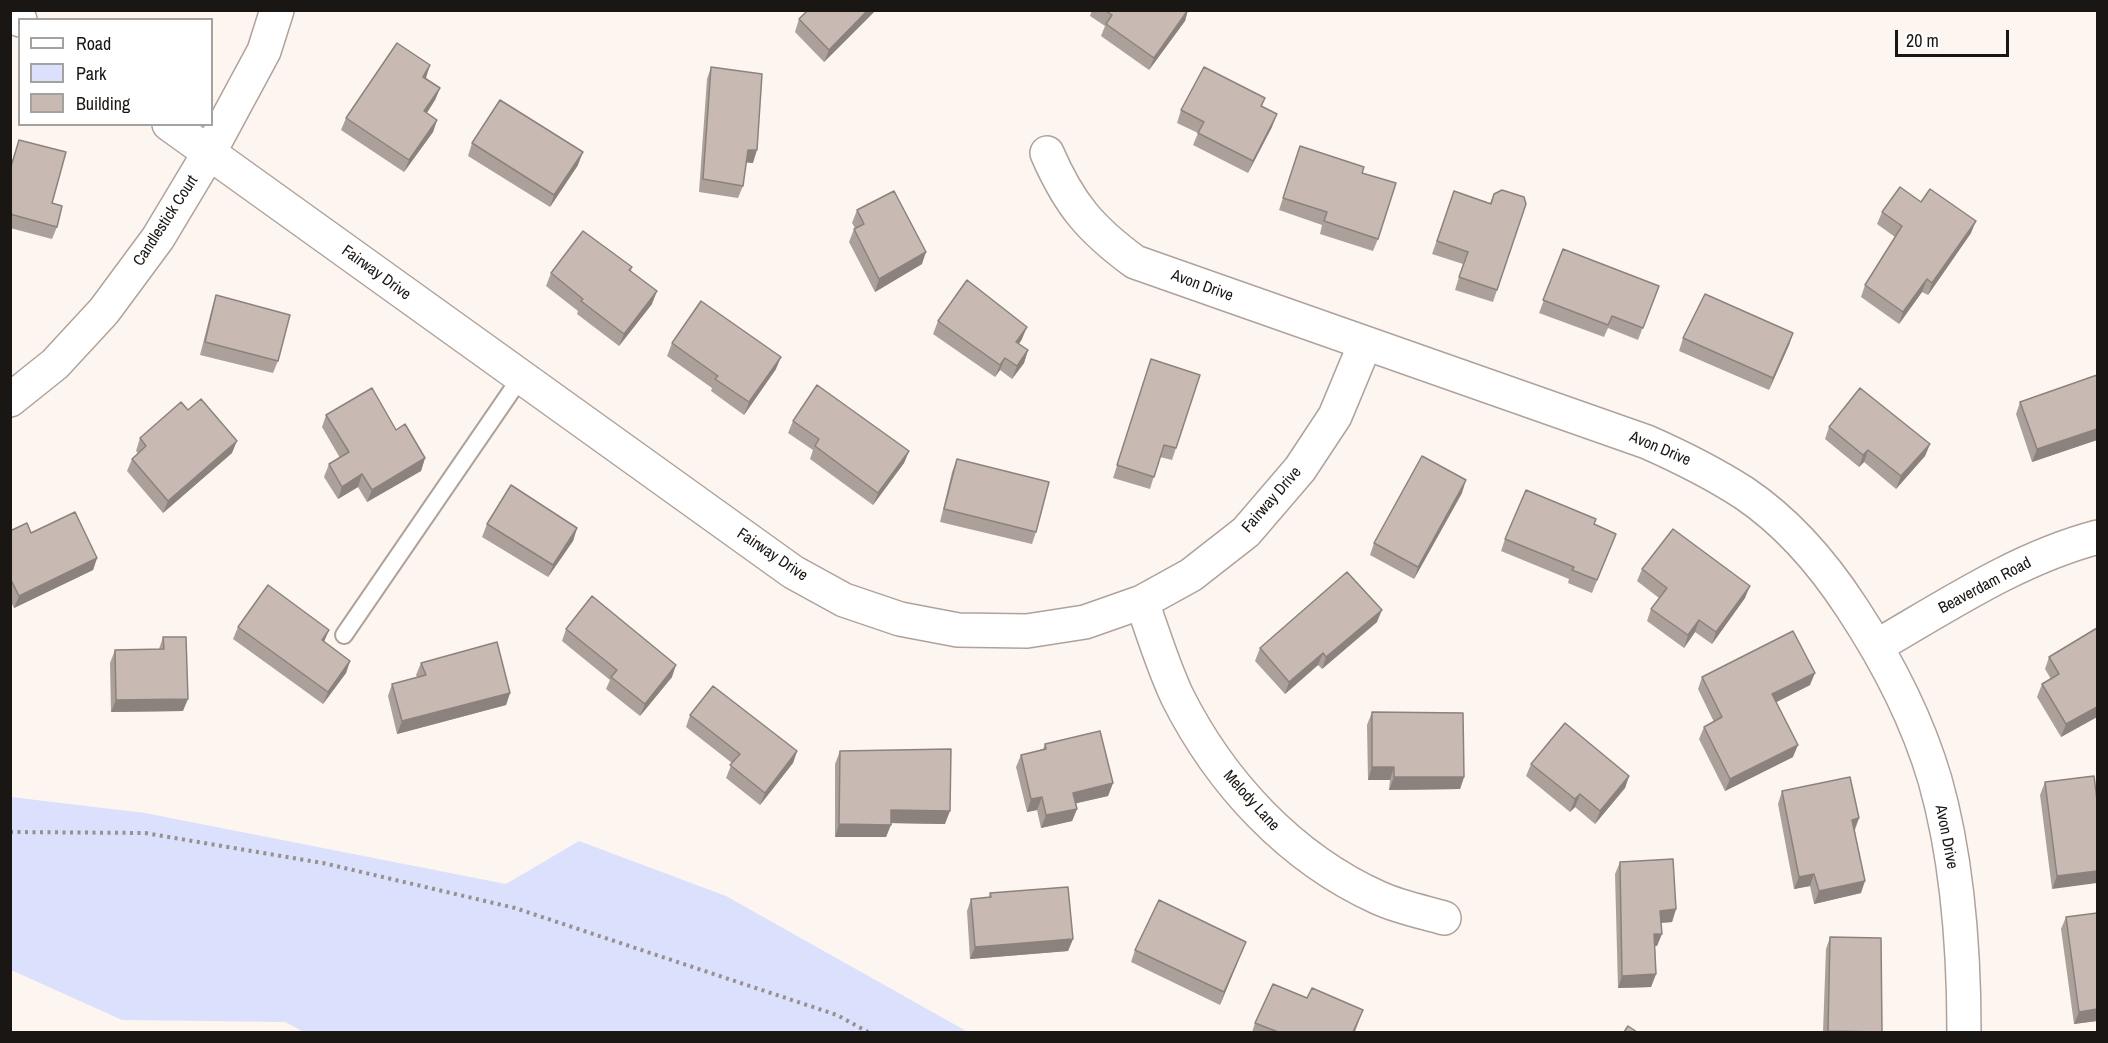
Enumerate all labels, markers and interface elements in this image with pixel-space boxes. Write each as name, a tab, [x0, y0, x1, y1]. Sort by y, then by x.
legend	[18, 18, 213, 126]
scale bar	[1898, 18, 2012, 56]
text: 20 m	[1906, 28, 1939, 53]
text: Road	[76, 31, 111, 56]
text: Park	[76, 61, 106, 86]
text: Building	[76, 91, 130, 116]
street label: Candlestick Court	[130, 172, 202, 270]
street label: Fairway Drive	[338, 241, 414, 305]
street label: Avon Drive	[1168, 266, 1236, 306]
street label: Avon Drive	[1626, 428, 1694, 470]
street label: Fairway Drive	[1238, 463, 1306, 537]
street label: Fairway Drive	[733, 524, 811, 586]
street label: Beaverdam Road	[1935, 554, 2035, 618]
street label: Melody Lane	[1219, 767, 1283, 835]
street label: Avon Drive	[1930, 803, 1962, 871]

